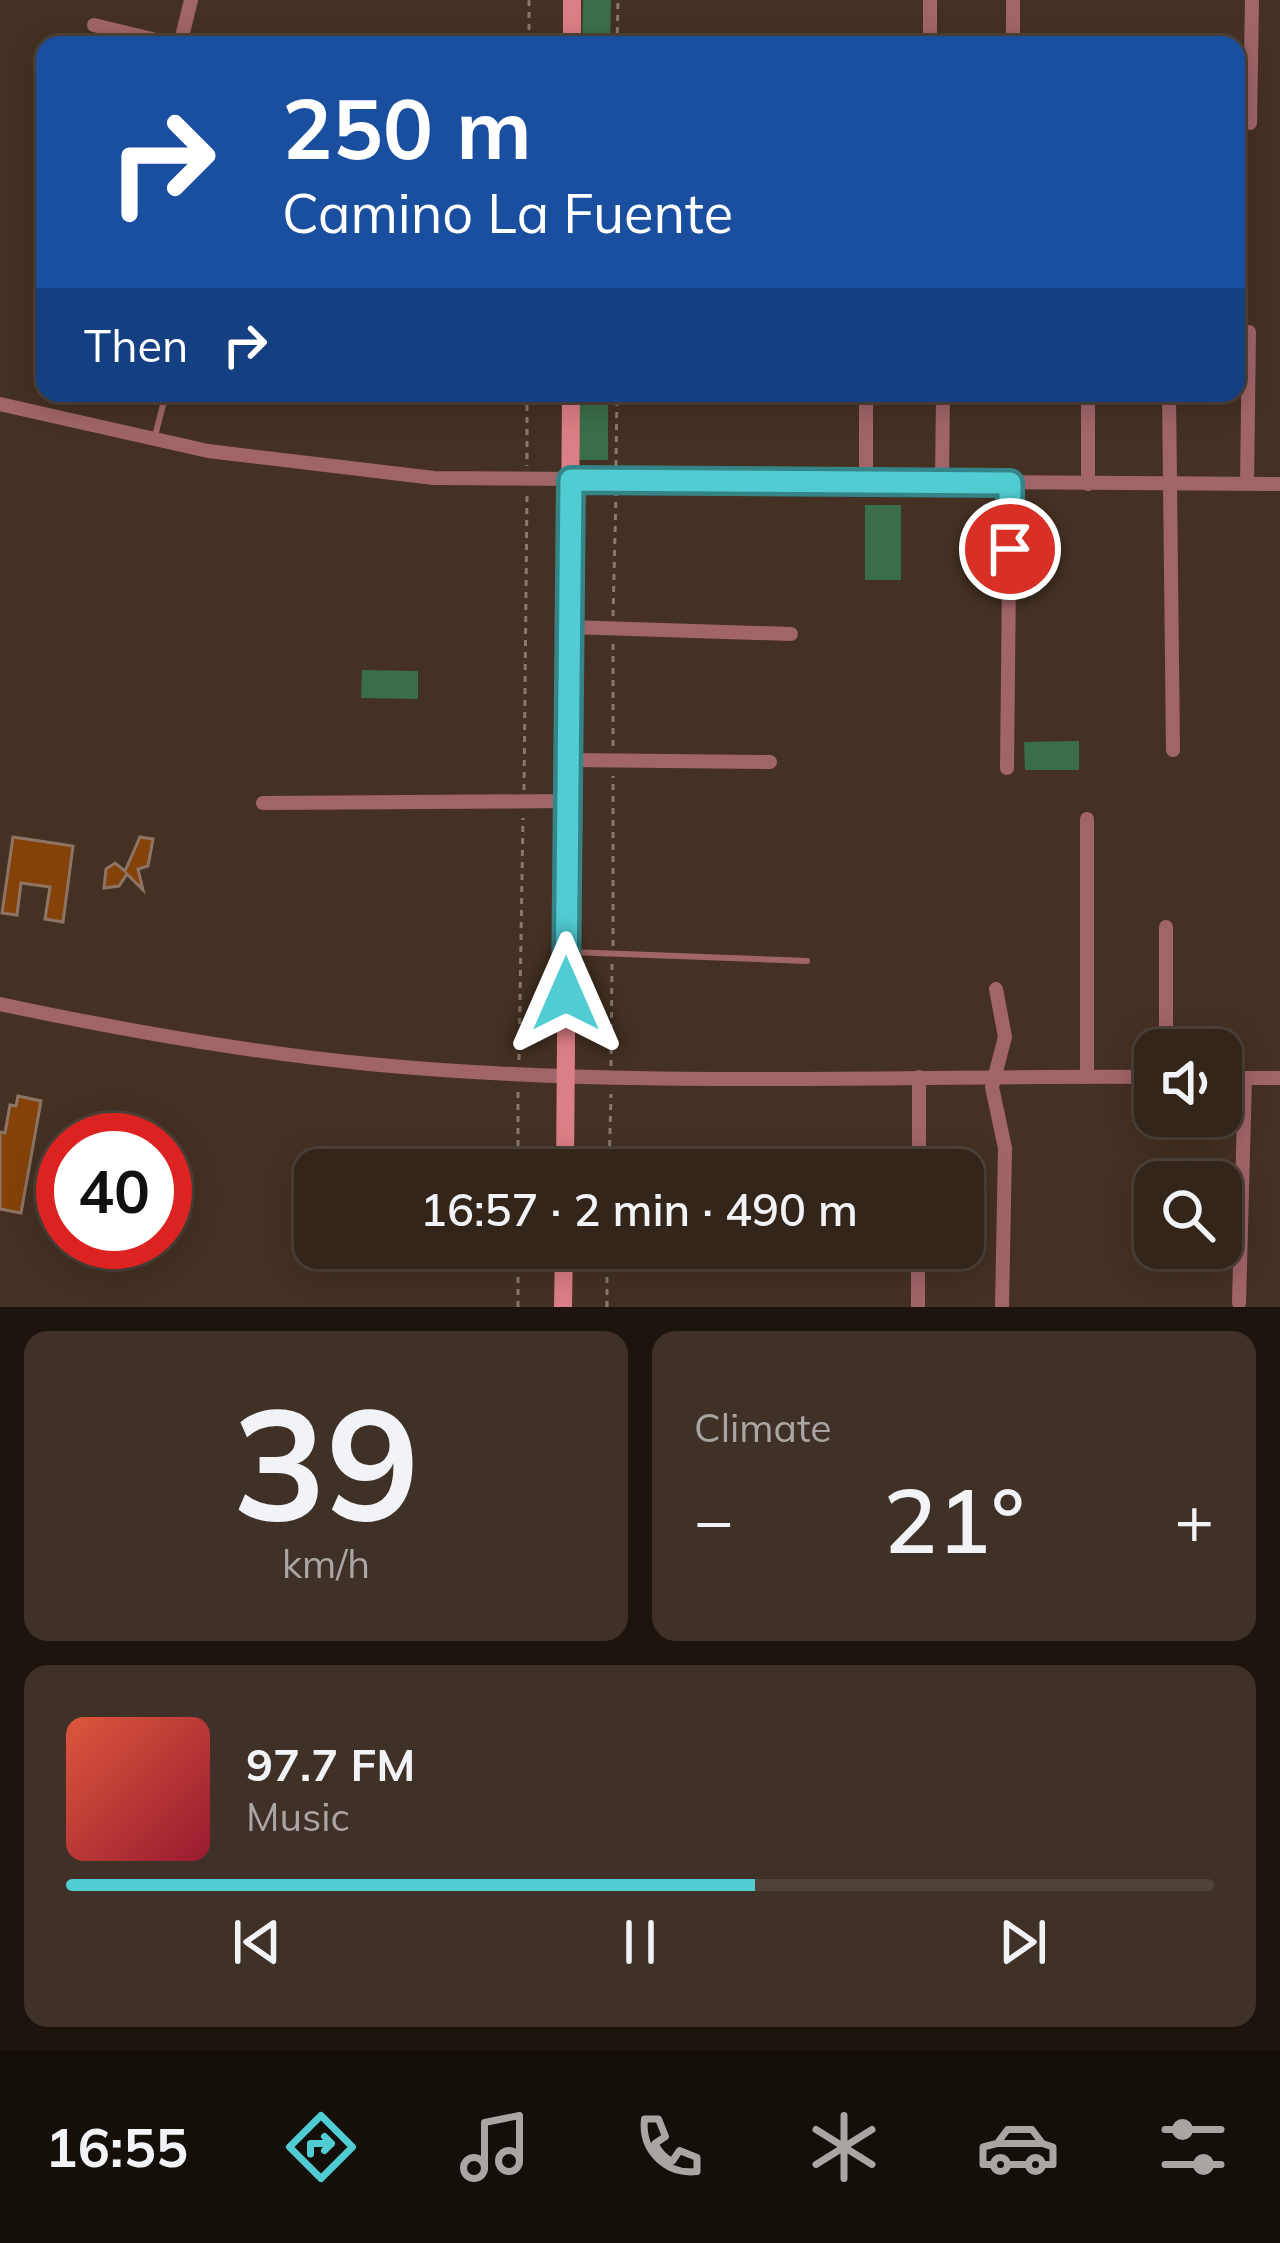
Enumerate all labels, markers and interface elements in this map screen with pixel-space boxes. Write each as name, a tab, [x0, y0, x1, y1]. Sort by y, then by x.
text: 250 m	[282, 75, 532, 180]
icon: right	[84, 84, 240, 240]
text: Camino La Fuente	[282, 179, 733, 247]
icon: right	[212, 312, 278, 378]
text: Then	[84, 317, 188, 373]
pin	[959, 498, 1061, 600]
icon: arrive	[977, 516, 1043, 582]
position arrow	[503, 931, 629, 1057]
map controls	[1134, 1029, 1242, 1269]
button: sound	[1134, 1029, 1242, 1137]
speed limit sign: 40	[36, 1113, 192, 1269]
button: search	[1134, 1161, 1242, 1269]
text: 16:57 · 2 min · 490 m	[420, 1181, 858, 1237]
text: 39	[232, 1363, 420, 1559]
text: Climate	[694, 1403, 832, 1452]
text: 21°	[883, 1463, 1025, 1576]
text: −	[694, 1478, 734, 1561]
text: +	[1174, 1478, 1214, 1561]
text: km/h	[282, 1539, 370, 1588]
text: 97.7 FM	[246, 1736, 415, 1792]
text: Music	[246, 1792, 350, 1841]
icon: previous	[224, 1909, 290, 1975]
icon: pause	[607, 1909, 673, 1975]
icon: next	[990, 1909, 1056, 1975]
icon: directions	[279, 2105, 363, 2189]
icon: music	[453, 2105, 537, 2189]
icon: phone	[627, 2105, 711, 2189]
icon: climate	[802, 2105, 886, 2189]
icon: car	[976, 2105, 1060, 2189]
icon: filters	[1151, 2105, 1235, 2189]
text: 16:55	[45, 2113, 188, 2181]

